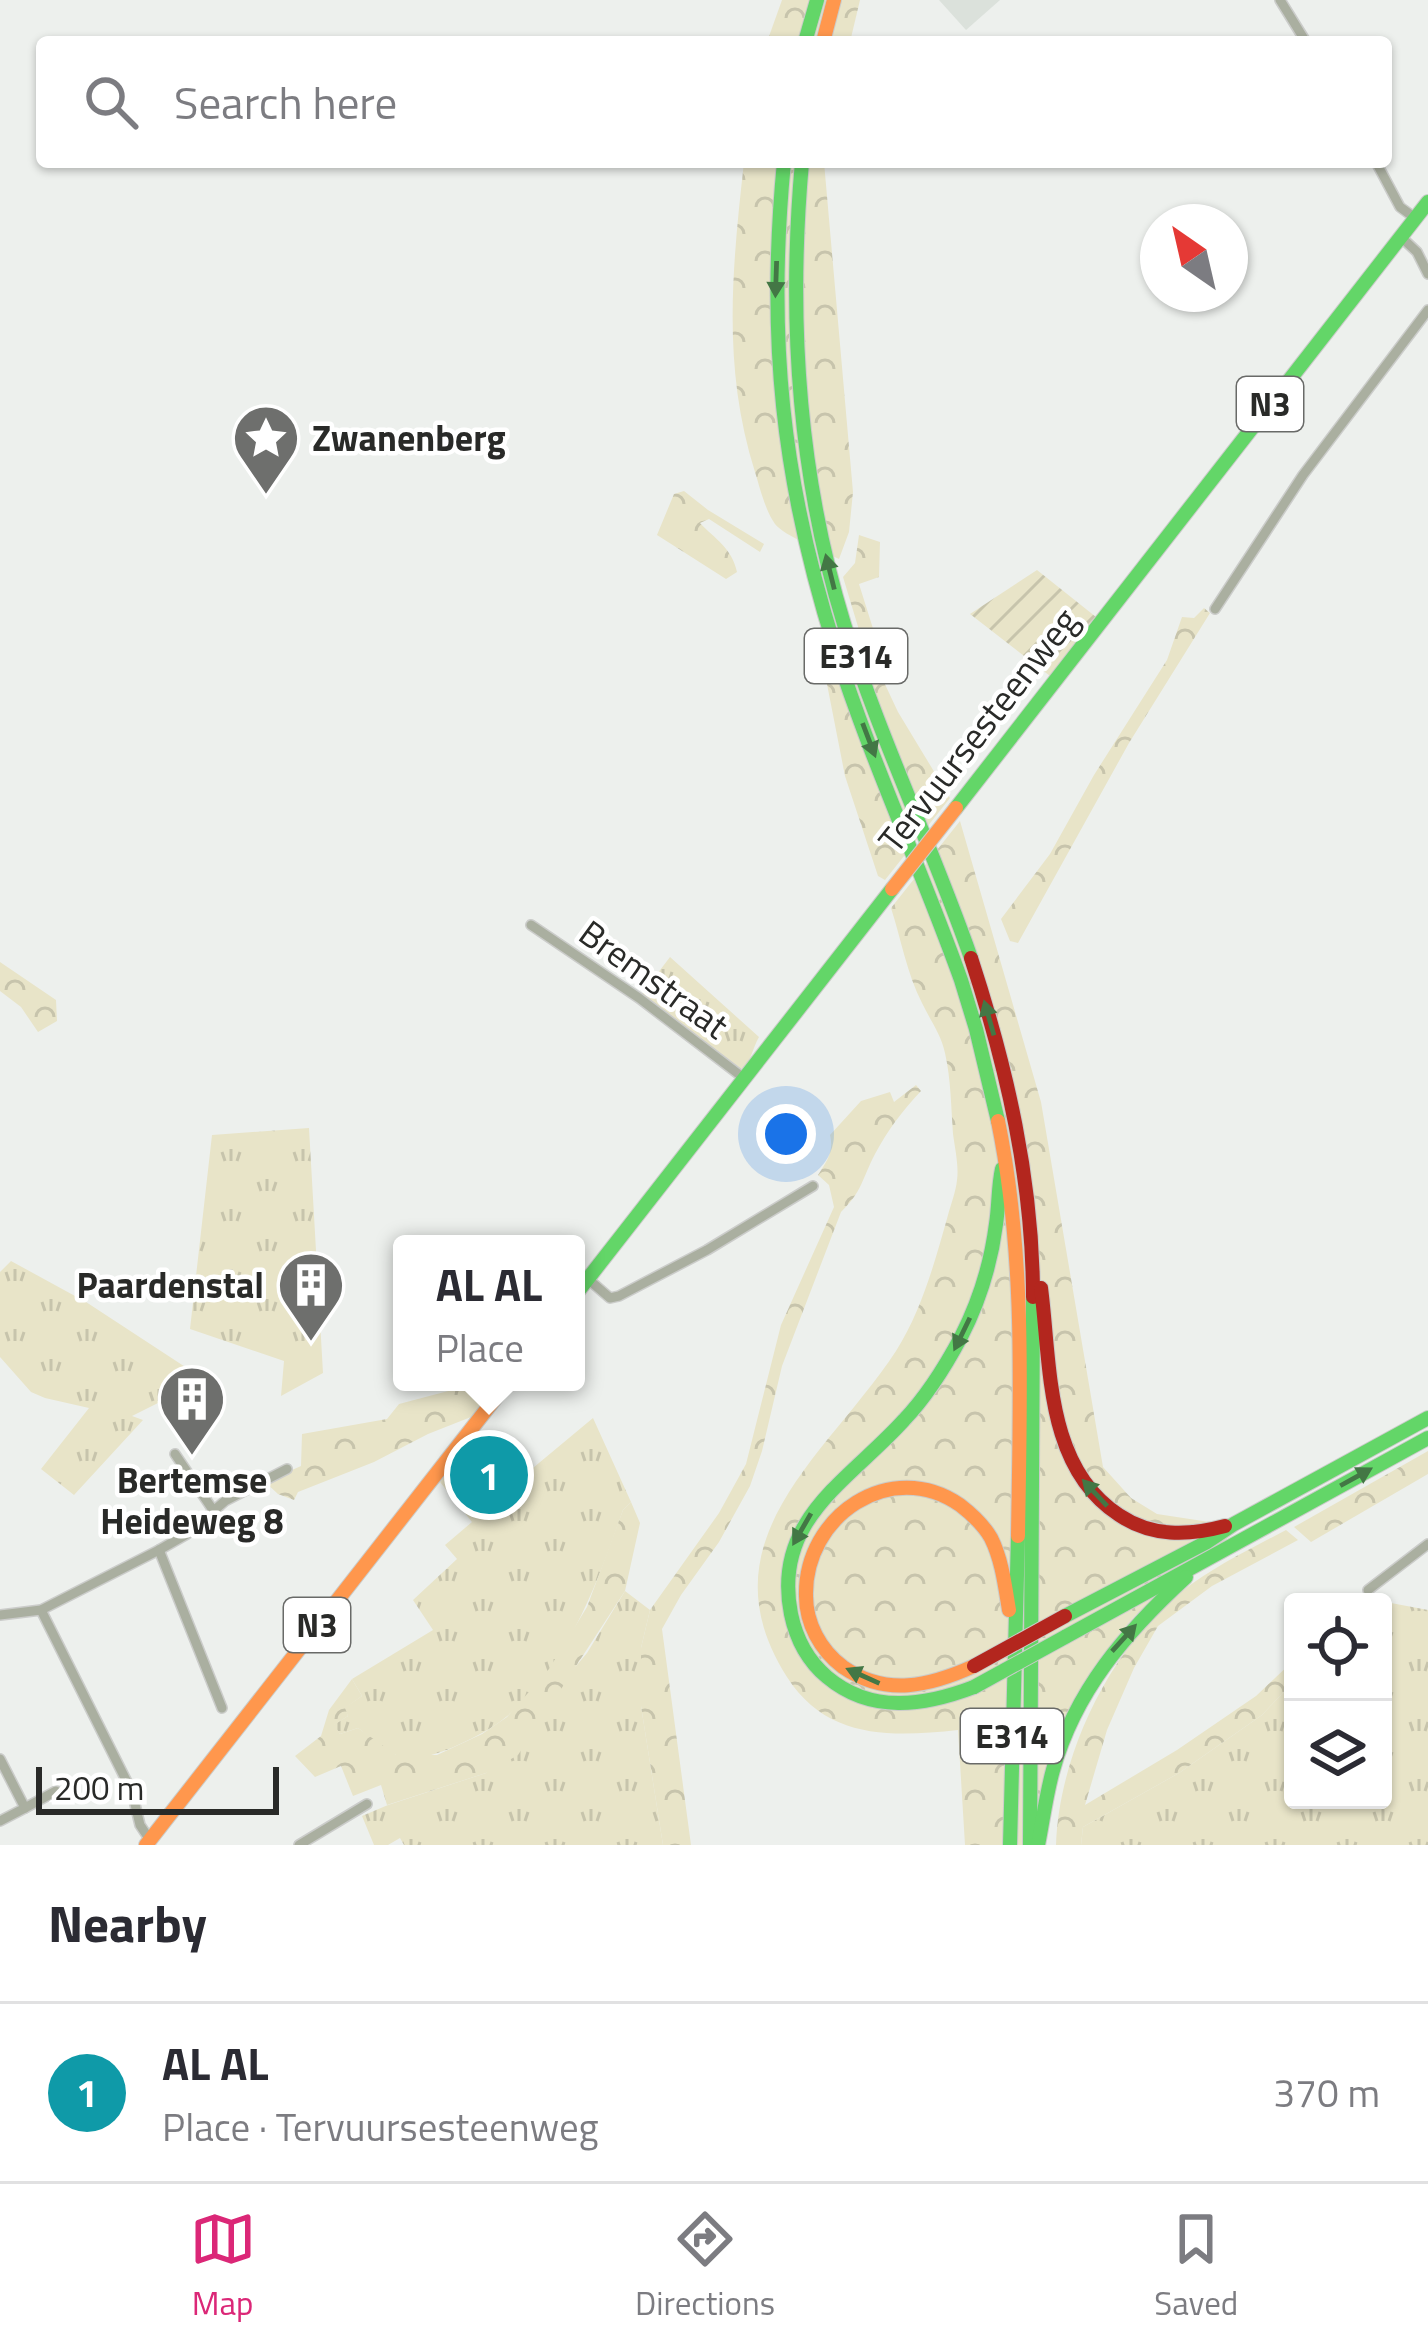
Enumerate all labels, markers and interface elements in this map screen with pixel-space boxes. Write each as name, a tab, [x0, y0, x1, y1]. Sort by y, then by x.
search box	[36, 36, 1392, 168]
text: Search here	[174, 68, 397, 136]
icon: search	[78, 69, 144, 135]
north arrow	[1140, 204, 1248, 312]
one-way arrow	[767, 261, 786, 299]
road number: N3	[1237, 377, 1303, 431]
place icon: Zwanenberg	[231, 403, 301, 497]
place label: Zwanenberg	[312, 410, 506, 465]
one-way arrow	[820, 553, 839, 590]
street label: Tervuursesteenweg	[864, 595, 1091, 864]
road number: E314	[805, 629, 907, 683]
one-way arrow	[860, 723, 879, 759]
street label: Bremstraat	[568, 905, 741, 1052]
one-way arrow	[979, 999, 997, 1036]
your location	[756, 1104, 816, 1164]
popup	[393, 1235, 585, 1391]
building icon: Paardenstal	[276, 1250, 346, 1344]
text: AL AL	[436, 1250, 542, 1318]
place label: Paardenstal	[77, 1257, 264, 1312]
one-way arrow	[952, 1317, 972, 1351]
text: Place	[436, 1318, 524, 1377]
building icon: Bertemse Heideweg 8	[157, 1364, 227, 1458]
pin: 1	[450, 1430, 528, 1520]
place label: Bertemse Heideweg 8	[100, 1452, 284, 1548]
one-way arrow	[1339, 1467, 1374, 1488]
one-way arrow	[1082, 1479, 1109, 1508]
one-way arrow	[793, 1512, 814, 1546]
map controls	[1284, 1593, 1392, 1809]
button: locate	[1284, 1593, 1392, 1701]
road number: N3	[284, 1598, 350, 1652]
one-way arrow	[1110, 1624, 1137, 1653]
one-way arrow	[845, 1666, 880, 1686]
button: layers	[1284, 1701, 1392, 1809]
road number: E314	[961, 1709, 1063, 1763]
scale bar	[36, 1761, 279, 1814]
text: 200 m	[54, 1763, 144, 1813]
text: Nearby	[48, 1884, 207, 1962]
text: AL AL	[162, 2029, 269, 2097]
text: 1	[76, 2063, 98, 2122]
text: 370 m	[1273, 2063, 1380, 2122]
text: Place · Tervuursesteenweg	[162, 2097, 599, 2156]
tab: Map	[190, 2206, 256, 2328]
tab: Directions	[635, 2206, 775, 2328]
tab: Saved	[1154, 2206, 1238, 2328]

